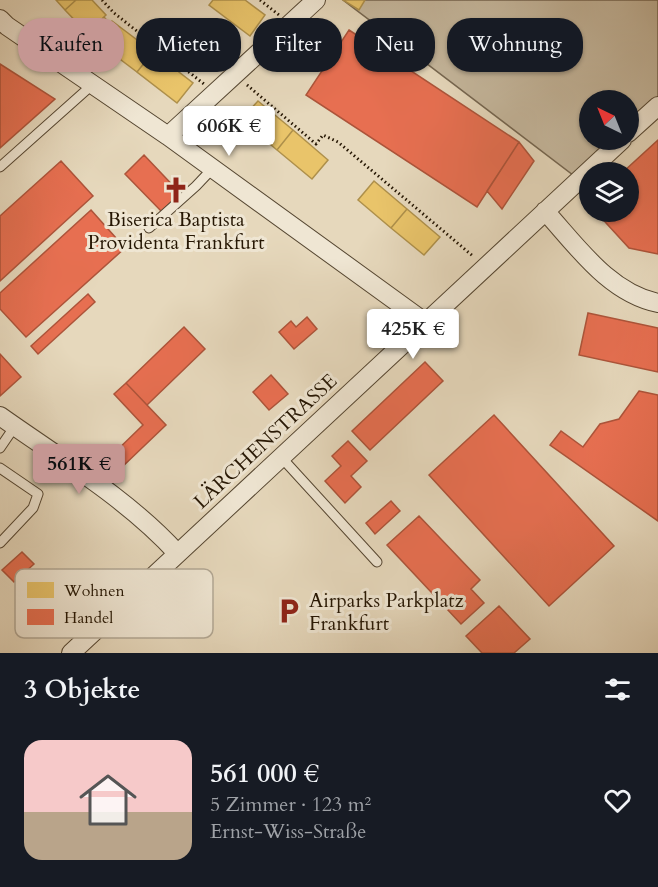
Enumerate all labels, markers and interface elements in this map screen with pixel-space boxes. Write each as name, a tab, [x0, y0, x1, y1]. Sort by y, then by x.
chip: Kaufen	[18, 18, 124, 72]
chip: Mieten	[136, 18, 241, 72]
chip: Filter	[253, 18, 342, 72]
chip: Neu	[354, 18, 435, 72]
chip: Wohnung	[447, 18, 583, 72]
north arrow	[579, 90, 639, 150]
map controls	[579, 90, 639, 222]
pin: 606K €	[180, 106, 278, 157]
text: 606K €	[197, 112, 261, 139]
button: layers	[579, 162, 639, 222]
church icon: Biserica Baptista Providenta Frankfurt	[161, 175, 191, 205]
place label: Biserica Baptista Providenta Frankfurt	[87, 206, 265, 256]
pin: 425K €	[364, 309, 462, 360]
text: 425K €	[381, 315, 445, 342]
street label: LÄRCHENSTRASSE	[188, 368, 343, 515]
pin: 561K €	[30, 444, 128, 495]
text: 561K €	[47, 450, 111, 477]
legend	[15, 569, 213, 638]
text: Wohnen	[63, 580, 125, 602]
place label: Airparks Parkplatz Frankfurt	[309, 587, 464, 637]
parking icon: Airparks Parkplatz Frankfurt	[274, 596, 304, 626]
text: Handel	[64, 607, 113, 629]
text: 3 Objekte	[24, 672, 140, 707]
icon: filters	[601, 673, 634, 706]
text: 561 000 €	[210, 756, 319, 791]
icon: home	[72, 764, 144, 836]
icon: heart	[601, 784, 634, 817]
text: 5 Zimmer · 123 m²	[210, 791, 371, 818]
text: Ernst-Wiss-Straße	[210, 818, 366, 845]

